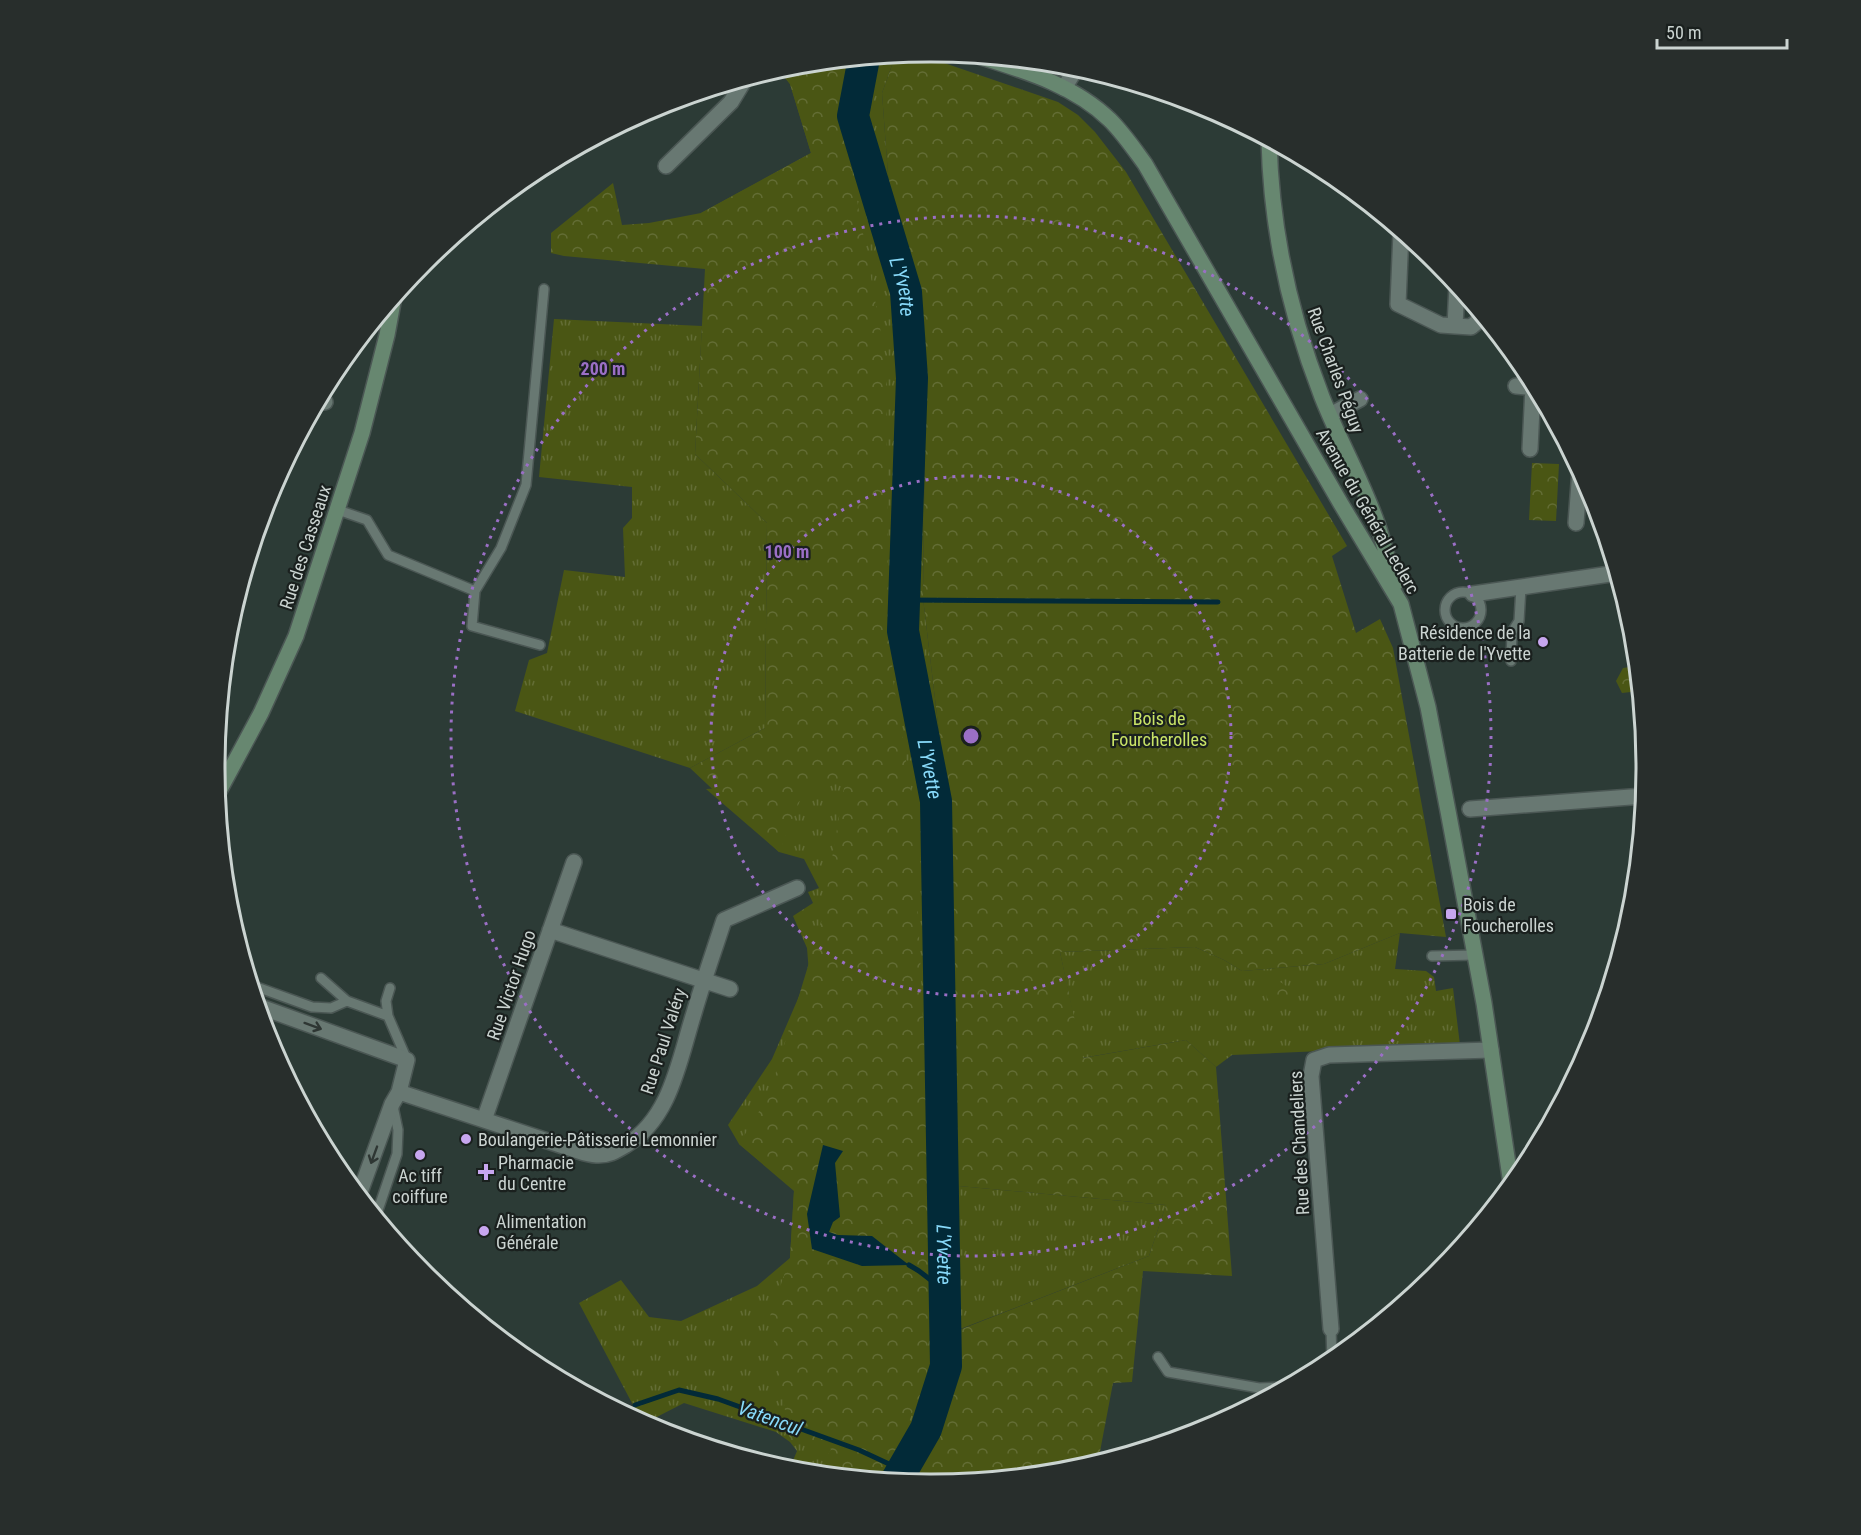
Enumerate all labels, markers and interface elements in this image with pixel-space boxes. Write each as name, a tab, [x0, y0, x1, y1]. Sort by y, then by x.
scale bar	[1657, 12, 1788, 50]
text: 50 m	[1666, 22, 1701, 43]
water label: L'Yvette	[884, 254, 920, 317]
street label: Rue Charles Péguy	[1304, 304, 1369, 436]
text: 200 m	[581, 358, 625, 379]
street label: Avenue du Général Leclerc	[1312, 425, 1424, 597]
street label: Rue des Casseaux	[275, 482, 335, 612]
text: 100 m	[765, 541, 809, 562]
place label: Résidence de la Batterie de l'Yvette	[1398, 622, 1531, 664]
marker: Résidence de la Batterie de l'Yvette	[1536, 635, 1550, 649]
park label: Bois de Fourcherolles	[1111, 708, 1207, 750]
centre of rings	[961, 726, 981, 746]
water label: L'Yvette	[912, 737, 947, 801]
place label: Bois de Foucherolles	[1463, 894, 1554, 936]
marker: Bois de Foucherolles	[1444, 907, 1458, 921]
street label: Rue Victor Hugo	[482, 927, 540, 1043]
street label: Rue Paul Valéry	[636, 985, 690, 1097]
one-way arrow	[303, 1021, 322, 1032]
street label: Rue des Chandeliers	[1285, 1070, 1313, 1216]
place label: Boulangerie-Pâtisserie Lemonnier	[478, 1129, 717, 1150]
marker: Boulangerie-Pâtisserie Lemonnier	[459, 1132, 473, 1146]
one-way arrow	[368, 1145, 379, 1163]
marker: Ac tiff coiffure	[413, 1148, 427, 1162]
place label: Pharmacie du Centre	[498, 1152, 574, 1194]
place label: Ac tiff coiffure	[392, 1165, 448, 1207]
marker: Pharmacie du Centre	[479, 1165, 493, 1179]
place label: Alimentation Générale	[496, 1211, 587, 1253]
marker: Alimentation Générale	[477, 1224, 491, 1238]
water label: L'Yvette	[931, 1224, 957, 1285]
water label: Vatencul	[735, 1395, 806, 1441]

